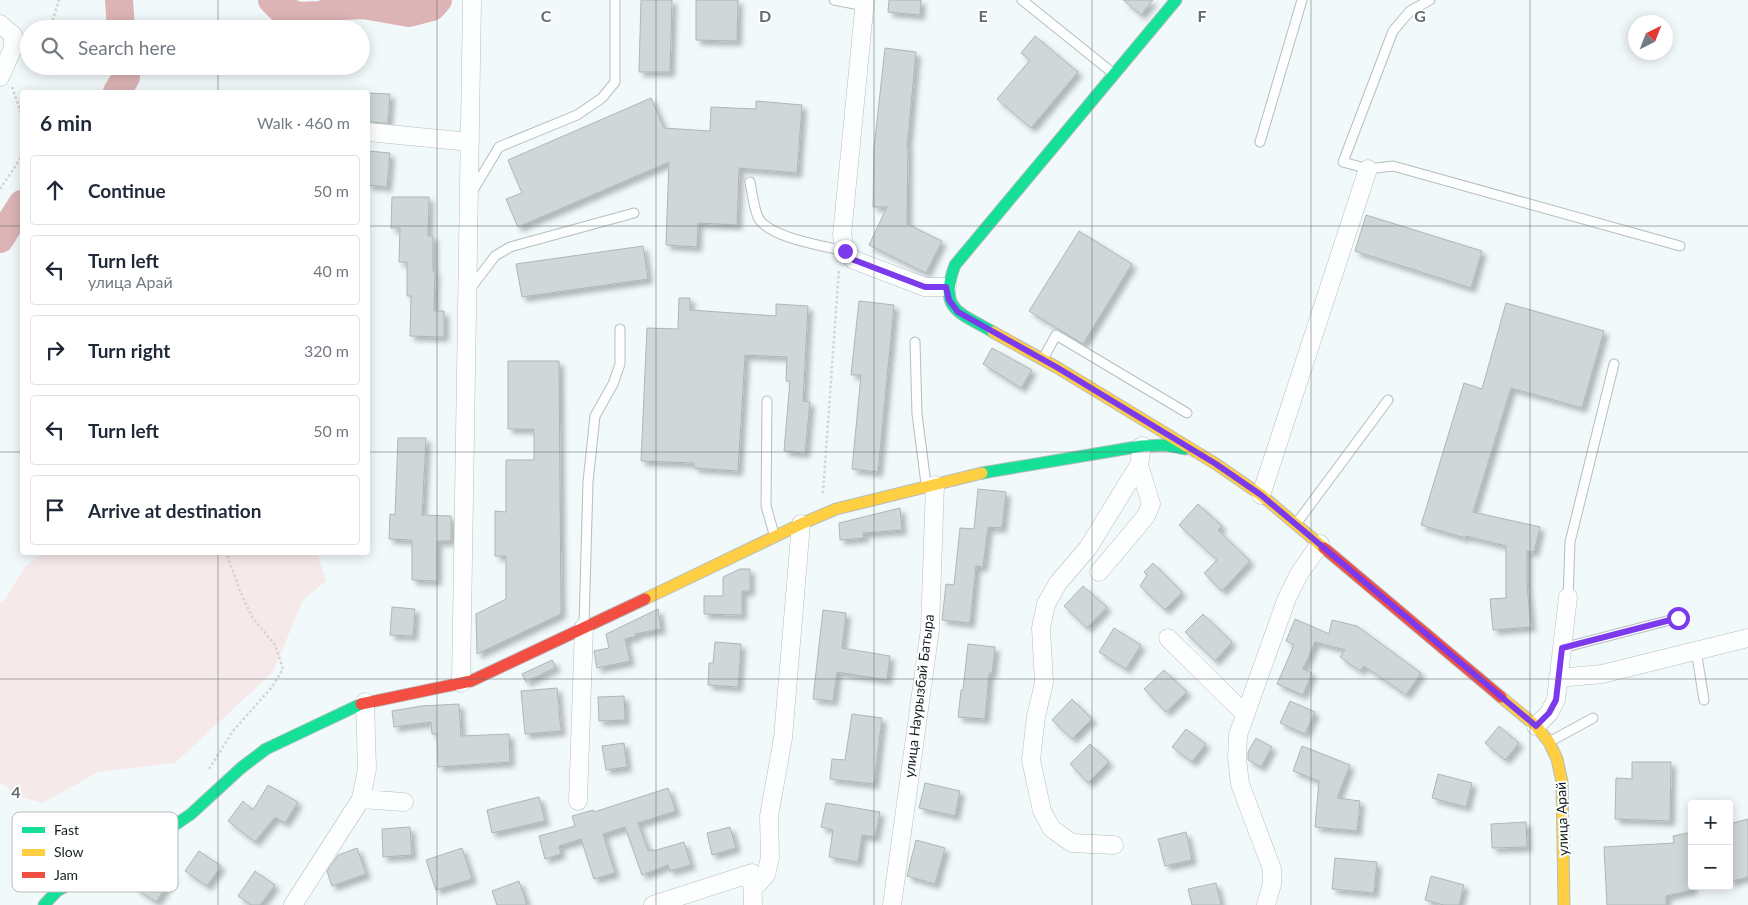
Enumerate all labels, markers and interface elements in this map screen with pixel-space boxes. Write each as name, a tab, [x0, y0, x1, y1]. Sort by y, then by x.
text: C	[541, 6, 552, 25]
text: D	[759, 6, 771, 25]
text: E	[978, 6, 988, 25]
text: F	[1197, 6, 1207, 25]
text: G	[1414, 6, 1426, 25]
north arrow	[1628, 15, 1673, 60]
search box	[20, 20, 370, 75]
icon: search	[38, 34, 66, 62]
text: Search here	[78, 36, 176, 59]
text: 6 min	[40, 110, 92, 135]
text: Walk · 460 m	[257, 113, 350, 132]
icon: ahead	[41, 176, 69, 204]
text: Continue	[88, 179, 166, 202]
text: 50 m	[313, 181, 349, 200]
route end	[834, 240, 857, 263]
text: Turn left	[88, 249, 159, 272]
icon: left	[41, 256, 69, 284]
text: 40 m	[313, 261, 349, 280]
text: улица Арай	[88, 272, 173, 291]
icon: right	[41, 336, 69, 364]
text: Turn right	[88, 339, 170, 362]
text: 320 m	[304, 341, 349, 360]
icon: left	[41, 416, 69, 444]
text: Turn left	[88, 419, 159, 442]
text: 50 m	[313, 421, 349, 440]
icon: arrive	[41, 496, 69, 524]
text: Arrive at destination	[88, 499, 261, 522]
route start	[1667, 607, 1690, 630]
street label: улица Наурызбай Батыра	[900, 613, 937, 779]
text: 4	[11, 782, 21, 801]
street label: улица Арай	[1552, 782, 1571, 856]
map controls	[1688, 800, 1733, 890]
button: +	[1688, 800, 1733, 845]
legend	[12, 812, 178, 892]
text: Fast	[54, 821, 79, 838]
text: Slow	[54, 843, 84, 860]
button: −	[1688, 845, 1733, 890]
text: Jam	[54, 866, 78, 883]

